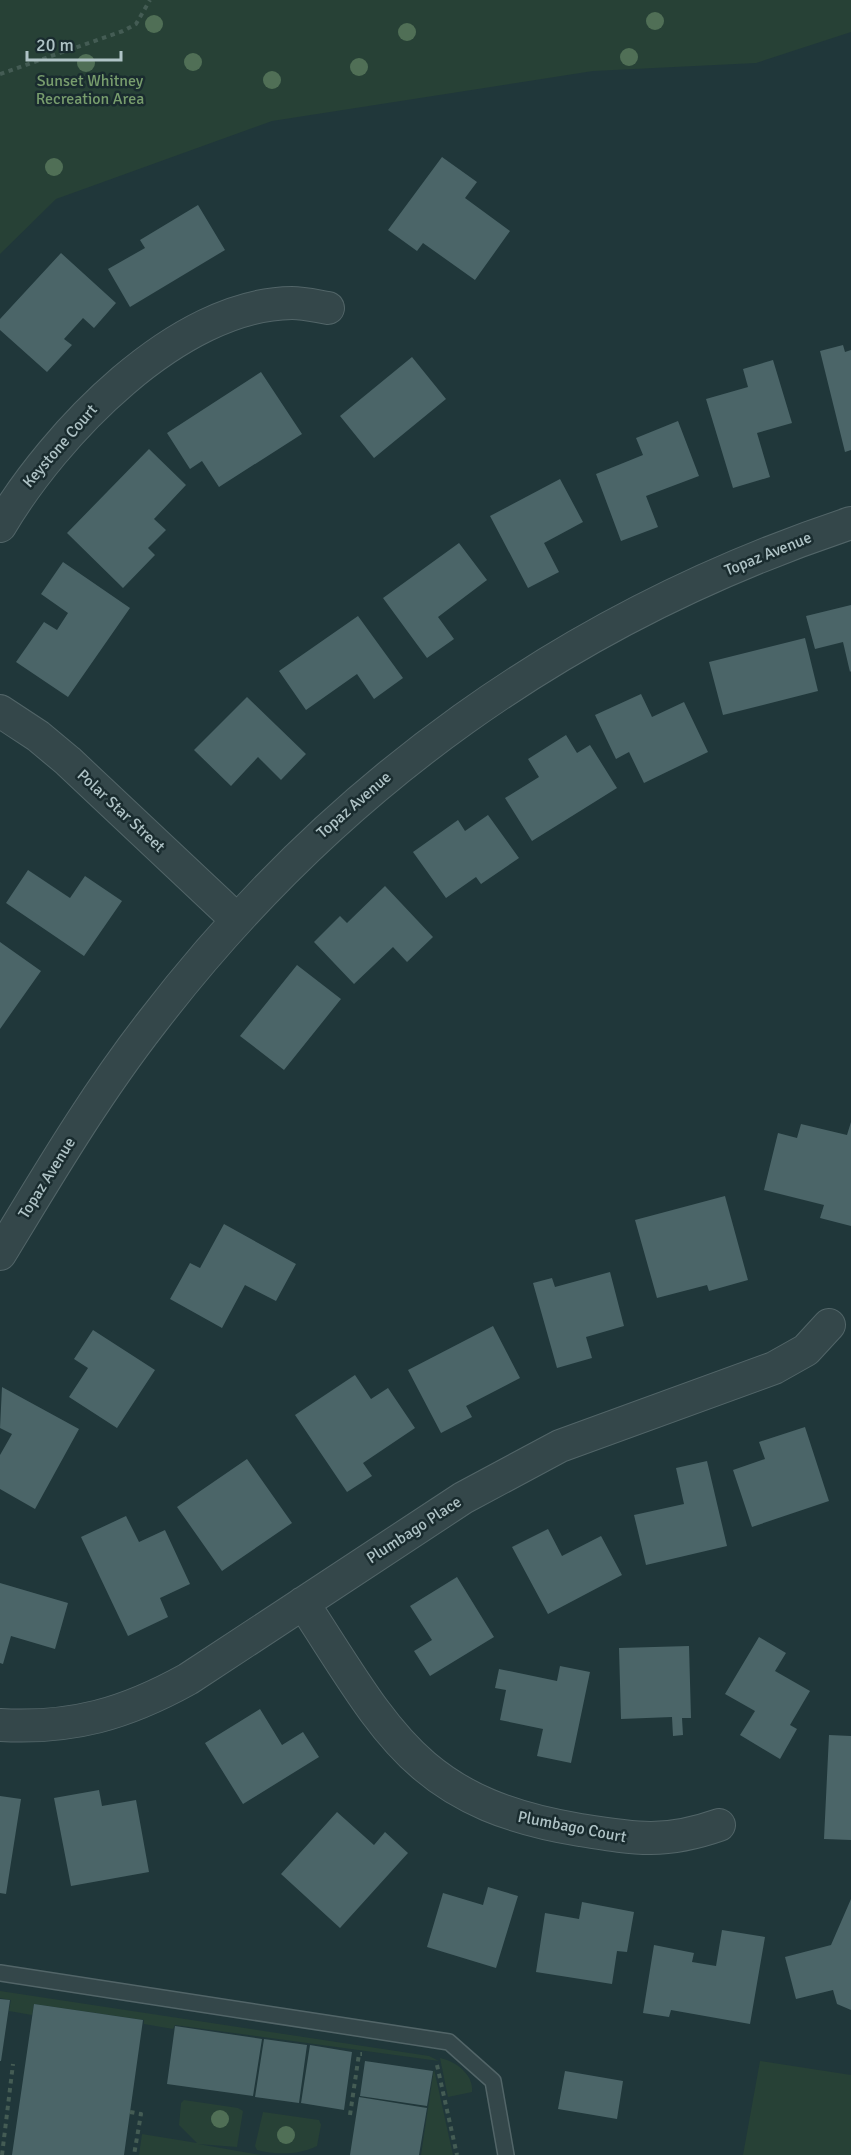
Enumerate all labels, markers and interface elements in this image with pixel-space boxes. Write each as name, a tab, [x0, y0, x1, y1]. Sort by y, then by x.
scale bar	[27, 24, 122, 62]
text: 20 m	[36, 34, 74, 56]
park label: Sunset Whitney Recreation Area	[36, 71, 144, 109]
street label: Keystone Court	[18, 400, 102, 492]
street label: Topaz Avenue	[722, 527, 814, 581]
street label: Polar Star Street	[73, 765, 169, 857]
street label: Topaz Avenue	[313, 767, 395, 843]
street label: Topaz Avenue	[14, 1134, 80, 1222]
street label: Plumbago Place	[363, 1492, 465, 1568]
street label: Plumbago Court	[516, 1807, 628, 1847]

